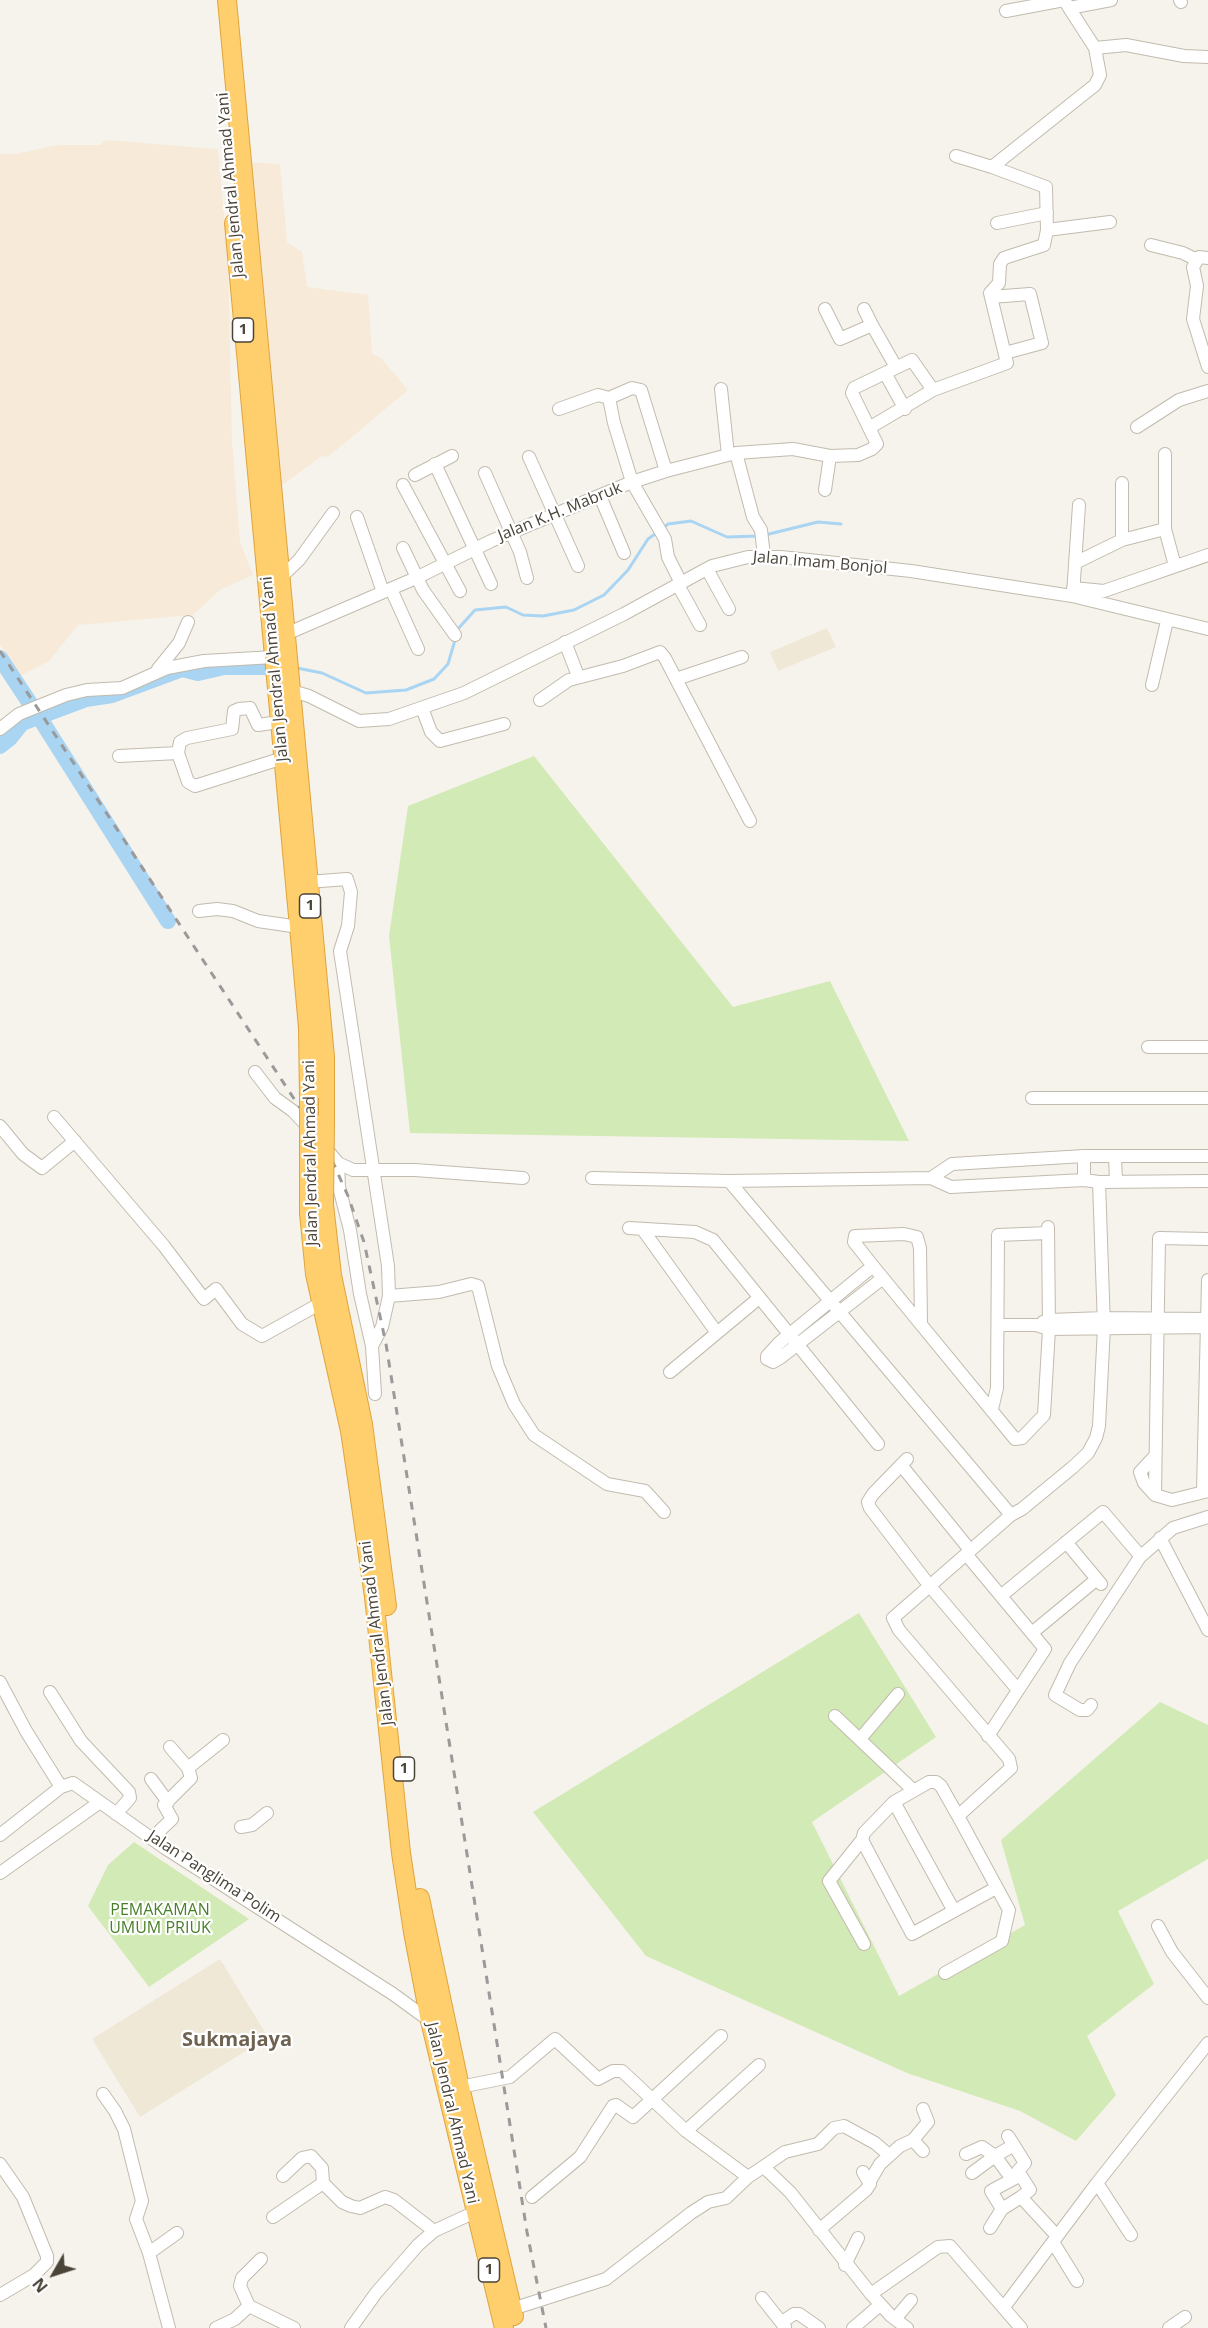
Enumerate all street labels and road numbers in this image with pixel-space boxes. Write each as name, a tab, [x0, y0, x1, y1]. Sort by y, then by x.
street label: Jalan Jendral Ahmad Yani	[213, 92, 249, 278]
road number: 1	[232, 318, 254, 342]
street label: Jalan K.H. Mabruk	[495, 478, 625, 546]
street label: Jalan Imam Bonjol	[752, 548, 888, 578]
street label: Jalan Jendral Ahmad Yani	[257, 576, 293, 762]
road number: 1	[300, 894, 320, 918]
street label: Jalan Jendral Ahmad Yani	[300, 1060, 322, 1246]
street label: Jalan Jendral Ahmad Yani	[356, 1540, 398, 1726]
road number: 1	[394, 1757, 414, 1781]
street label: Jalan Panglima Polim	[144, 1827, 284, 1927]
street label: Jalan Jendral Ahmad Yani	[422, 2020, 482, 2206]
road number: 1	[478, 2258, 500, 2282]

